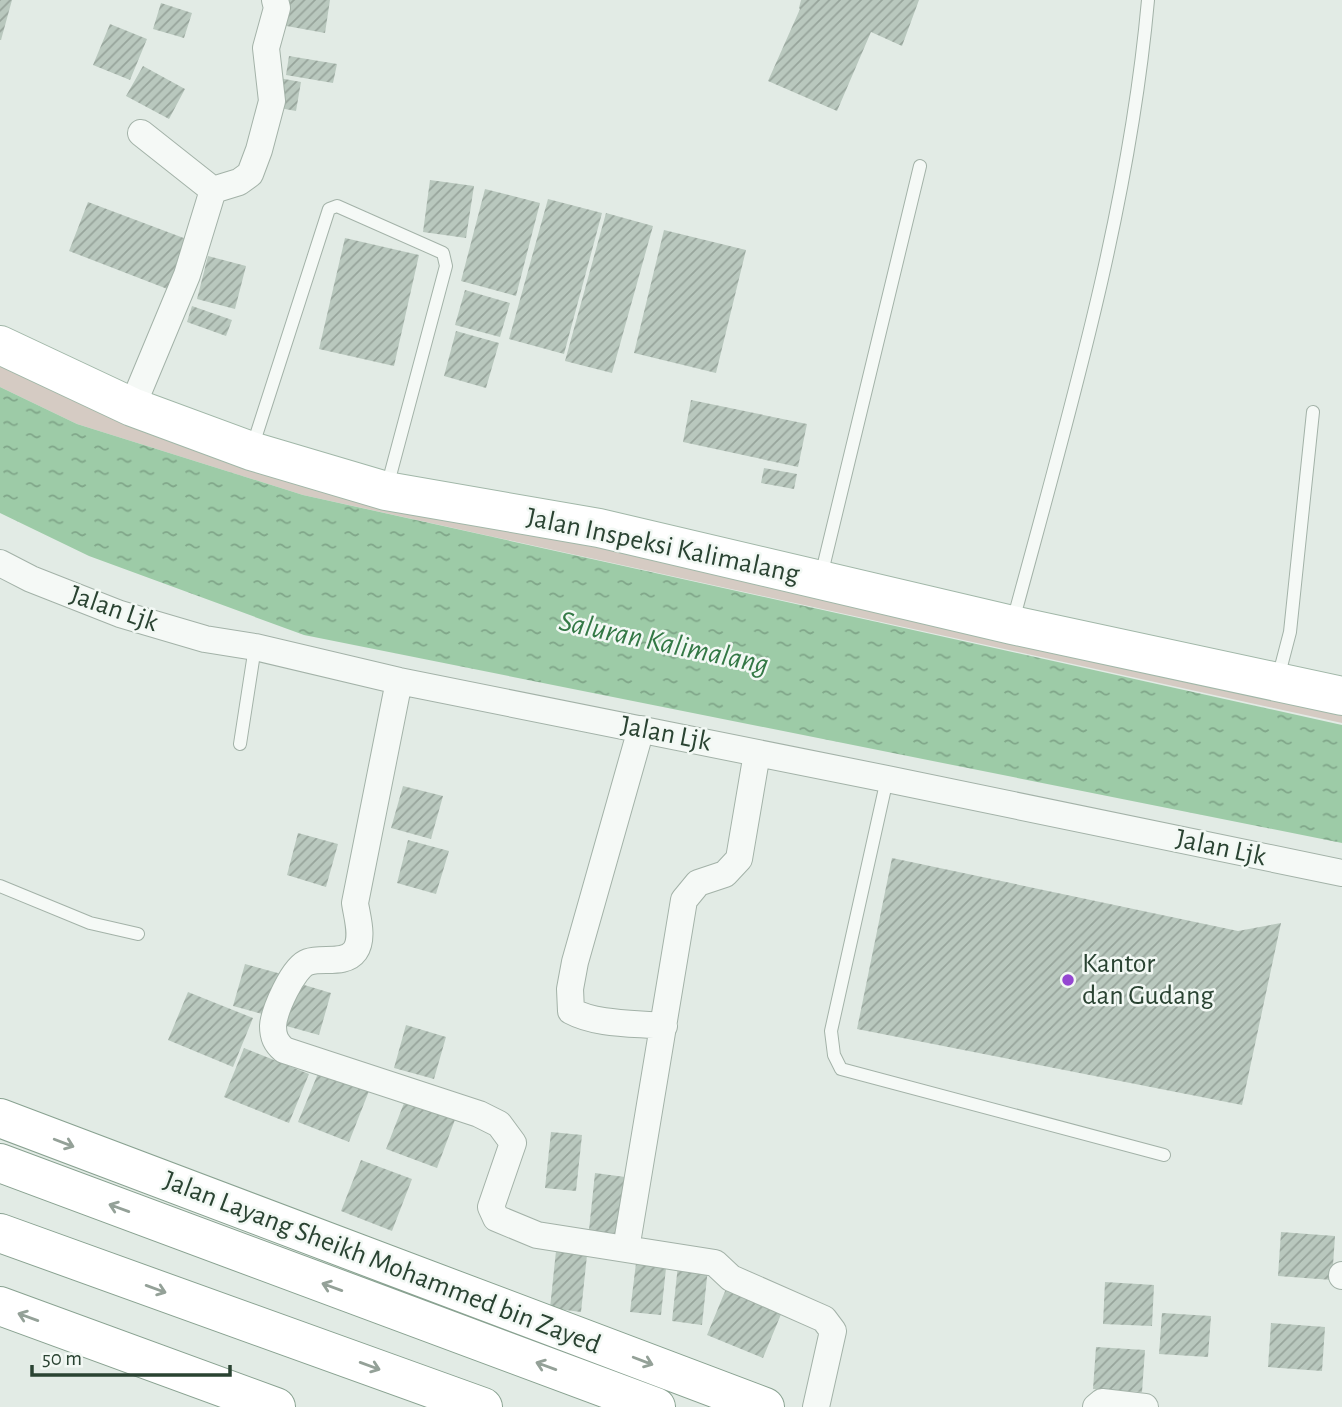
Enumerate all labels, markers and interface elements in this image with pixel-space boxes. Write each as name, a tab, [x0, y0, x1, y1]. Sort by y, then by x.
street label: Jalan Inspeksi Kalimalang	[524, 503, 802, 589]
street label: Jalan Ljk	[66, 581, 162, 637]
water label: Saluran Kalimalang	[556, 606, 772, 680]
street label: Jalan Ljk	[618, 712, 714, 757]
street label: Jalan Ljk	[1173, 825, 1269, 871]
place label: Kantor dan Gudang	[1082, 950, 1214, 1010]
marker: Kantor dan Gudang	[1060, 972, 1076, 988]
one-way arrow	[52, 1137, 74, 1150]
street label: Jalan Layang Sheikh Mohammed bin Zayed	[160, 1167, 604, 1359]
one-way arrow	[109, 1200, 131, 1213]
one-way arrow	[322, 1280, 344, 1292]
one-way arrow	[145, 1284, 167, 1296]
one-way arrow	[18, 1309, 40, 1322]
scale bar	[32, 1334, 229, 1378]
text: 50 m	[42, 1348, 82, 1369]
one-way arrow	[632, 1356, 654, 1369]
one-way arrow	[535, 1359, 557, 1371]
one-way arrow	[359, 1361, 381, 1374]

